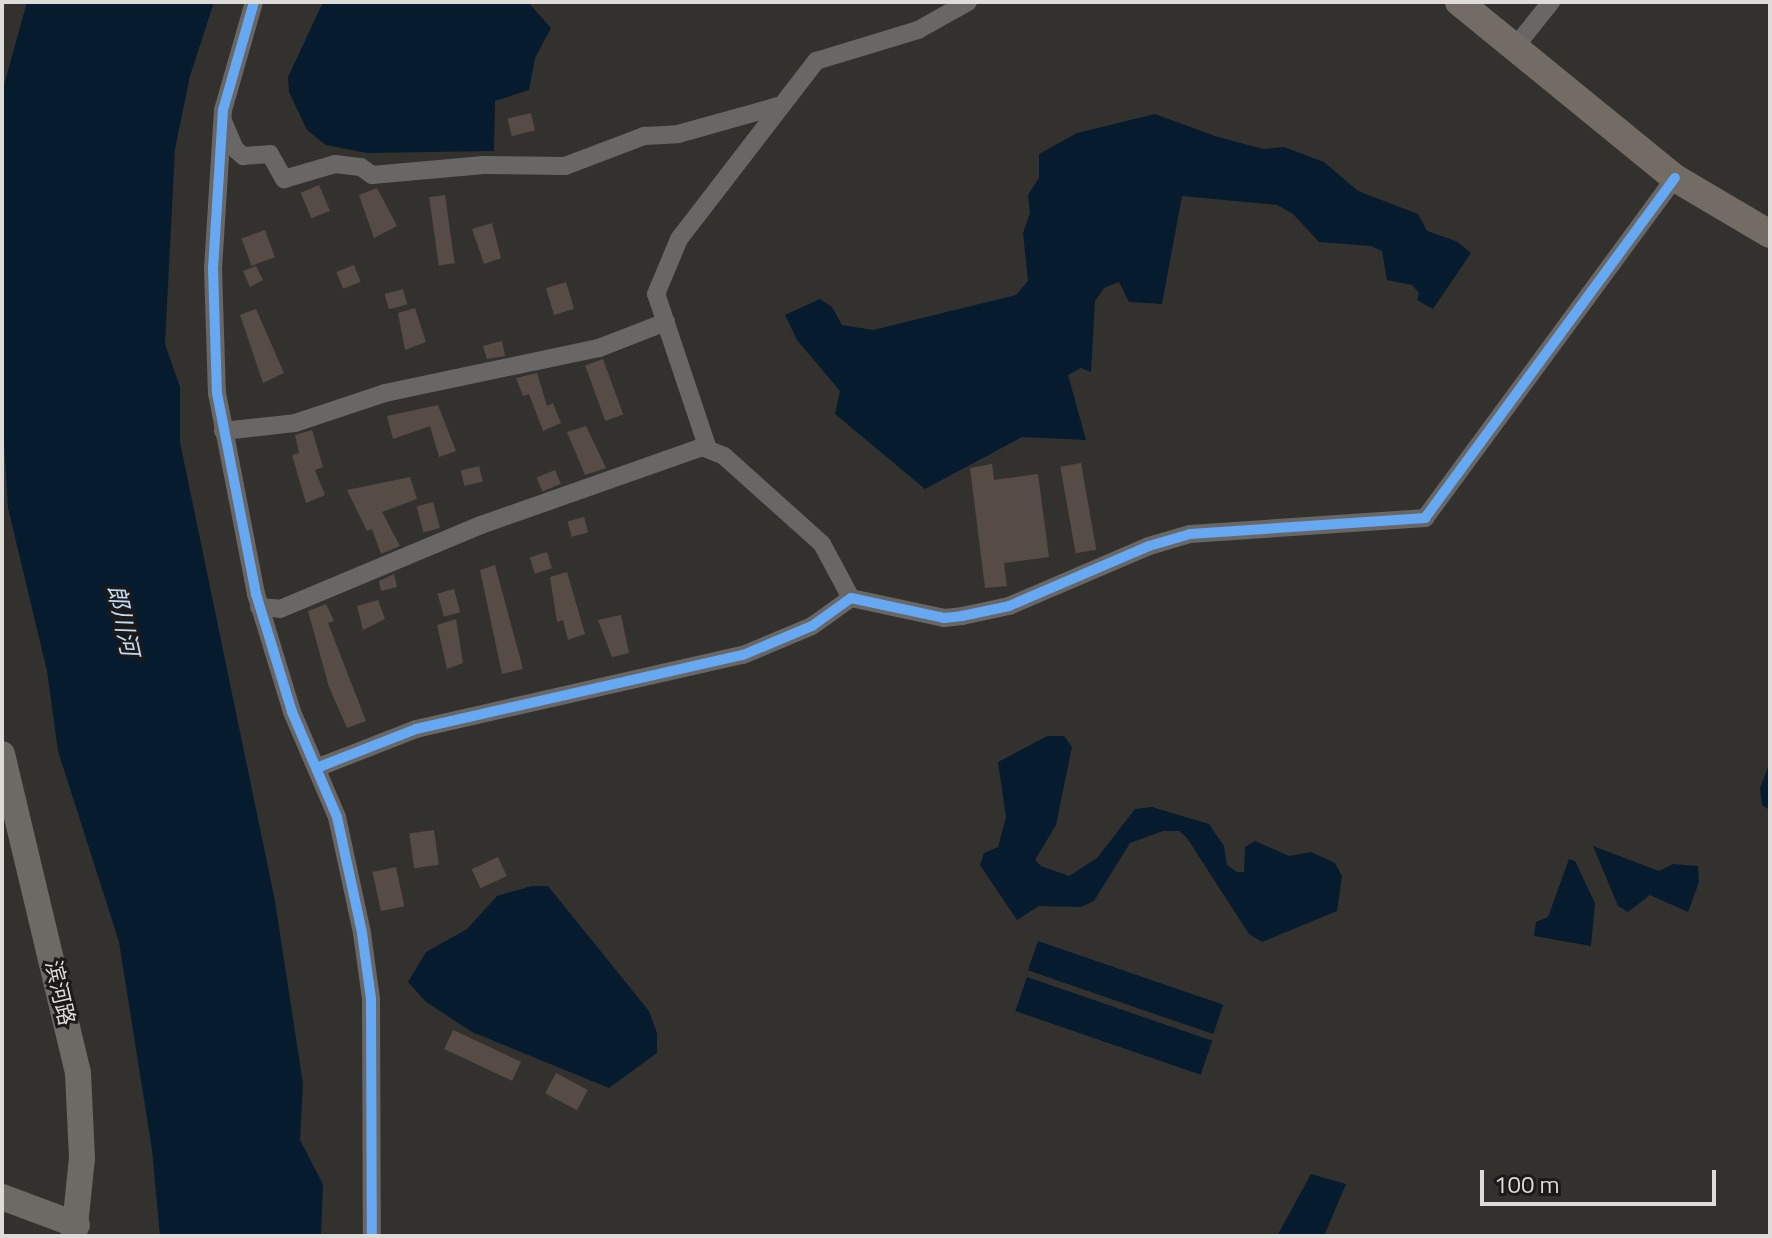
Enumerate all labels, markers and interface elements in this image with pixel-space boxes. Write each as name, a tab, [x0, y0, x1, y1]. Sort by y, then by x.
water label: 郎川河	[101, 582, 145, 658]
street label: 滨河路	[40, 958, 80, 1028]
scale bar	[1484, 1154, 1720, 1204]
text: 100 m	[1494, 1166, 1560, 1202]

